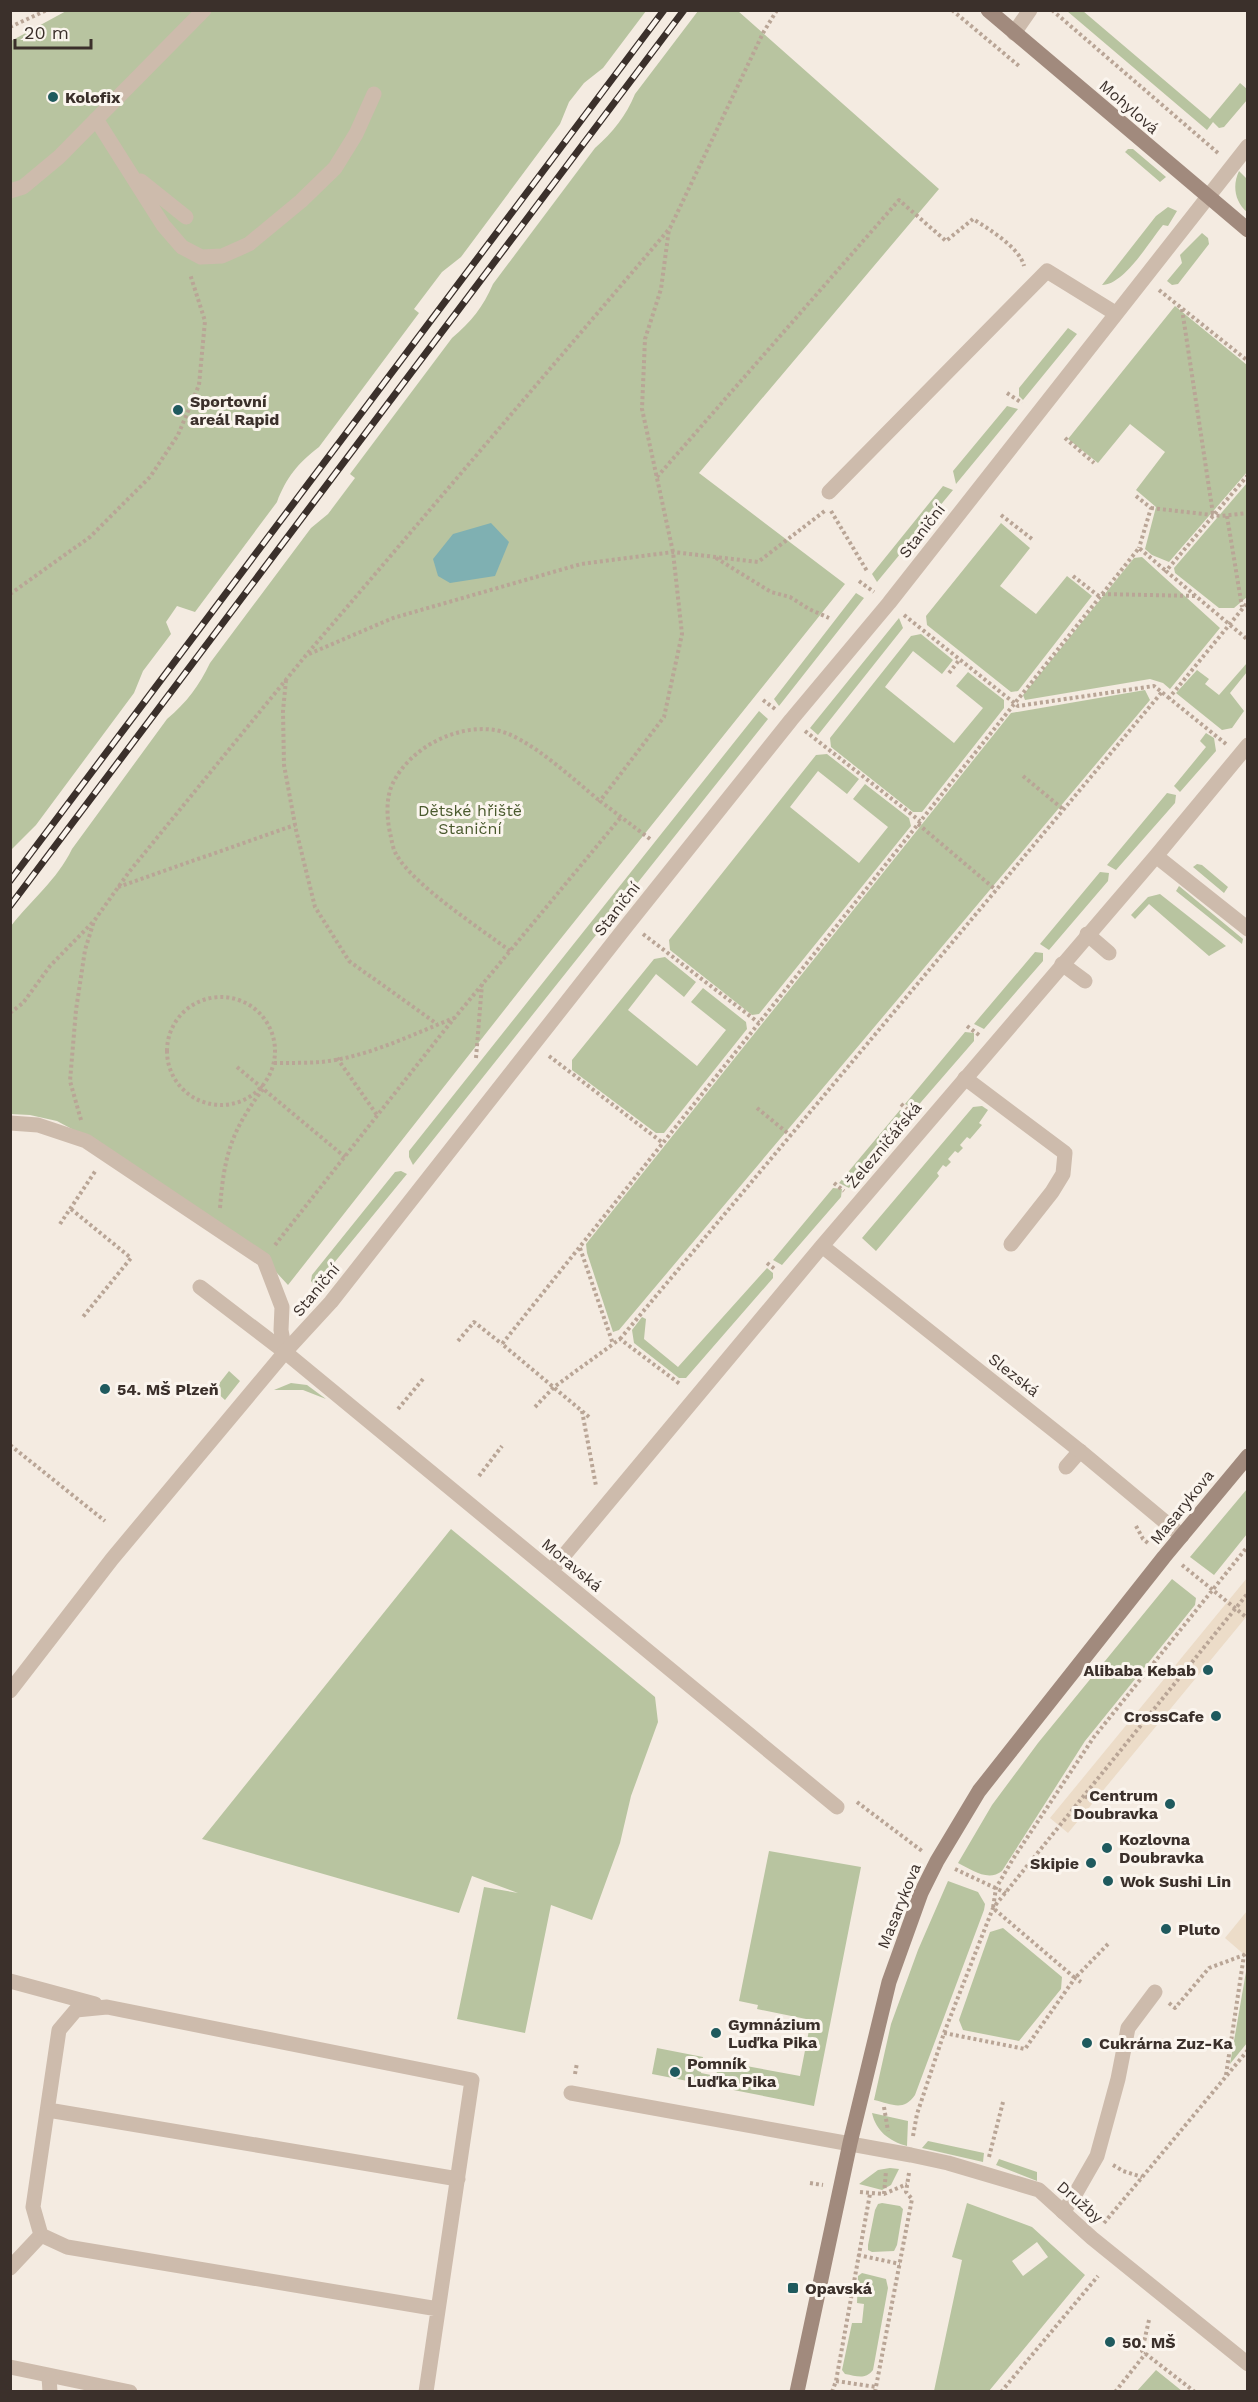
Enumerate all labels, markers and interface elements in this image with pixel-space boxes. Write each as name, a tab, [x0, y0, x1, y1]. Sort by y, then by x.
scale bar	[15, 12, 92, 50]
text: 20 m	[24, 22, 69, 43]
street label: Mohylová	[1095, 76, 1163, 138]
place label: Kolofix	[65, 88, 121, 107]
marker: Kolofix	[46, 90, 60, 104]
place label: Sportovní areál Rapid	[190, 392, 279, 429]
marker: Sportovní areál Rapid	[171, 403, 185, 417]
street label: Staniční	[895, 500, 949, 562]
park label: Dětské hřiště Staniční	[418, 801, 522, 838]
street label: Staniční	[590, 878, 644, 940]
street label: Železničářská	[843, 1098, 925, 1192]
street label: Staniční	[288, 1260, 344, 1320]
street label: Slezská	[985, 1349, 1043, 1401]
place label: 54. MŠ Plzeň	[117, 1380, 219, 1399]
marker: 54. MŠ Plzeň	[98, 1382, 112, 1396]
street label: Masarykova	[1146, 1466, 1218, 1548]
street label: Moravská	[538, 1534, 606, 1596]
place label: Alibaba Kebab	[1083, 1661, 1196, 1680]
marker: Alibaba Kebab	[1201, 1663, 1215, 1677]
place label: CrossCafe	[1124, 1707, 1204, 1726]
marker: CrossCafe	[1209, 1709, 1223, 1723]
place label: Centrum Doubravka	[1073, 1786, 1159, 1823]
marker: Centrum Doubravka	[1163, 1797, 1177, 1811]
place label: Kozlovna Doubravka	[1119, 1830, 1205, 1867]
marker: Kozlovna Doubravka	[1100, 1841, 1114, 1855]
place label: Skipie	[1030, 1854, 1079, 1873]
marker: Skipie	[1084, 1856, 1098, 1870]
street label: Masarykova	[873, 1861, 925, 1951]
place label: Wok Sushi Lin	[1120, 1872, 1231, 1891]
marker: Wok Sushi Lin	[1101, 1874, 1115, 1888]
place label: Pluto	[1178, 1920, 1221, 1939]
marker: Pluto	[1159, 1922, 1173, 1936]
place label: Gymnázium Luďka Pika	[728, 2015, 821, 2052]
marker: Gymnázium Luďka Pika	[709, 2026, 723, 2040]
place label: Cukrárna Zuz-Ka	[1099, 2034, 1233, 2053]
marker: Cukrárna Zuz-Ka	[1080, 2036, 1094, 2050]
place label: Pomník Luďka Pika	[687, 2054, 777, 2091]
marker: Pomník Luďka Pika	[668, 2065, 682, 2079]
street label: Družby	[1053, 2177, 1107, 2228]
place label: Opavská	[805, 2279, 873, 2298]
marker: Opavská	[786, 2281, 800, 2295]
place label: 50. MŠ	[1122, 2333, 1176, 2352]
marker: 50. MŠ	[1103, 2335, 1117, 2349]

